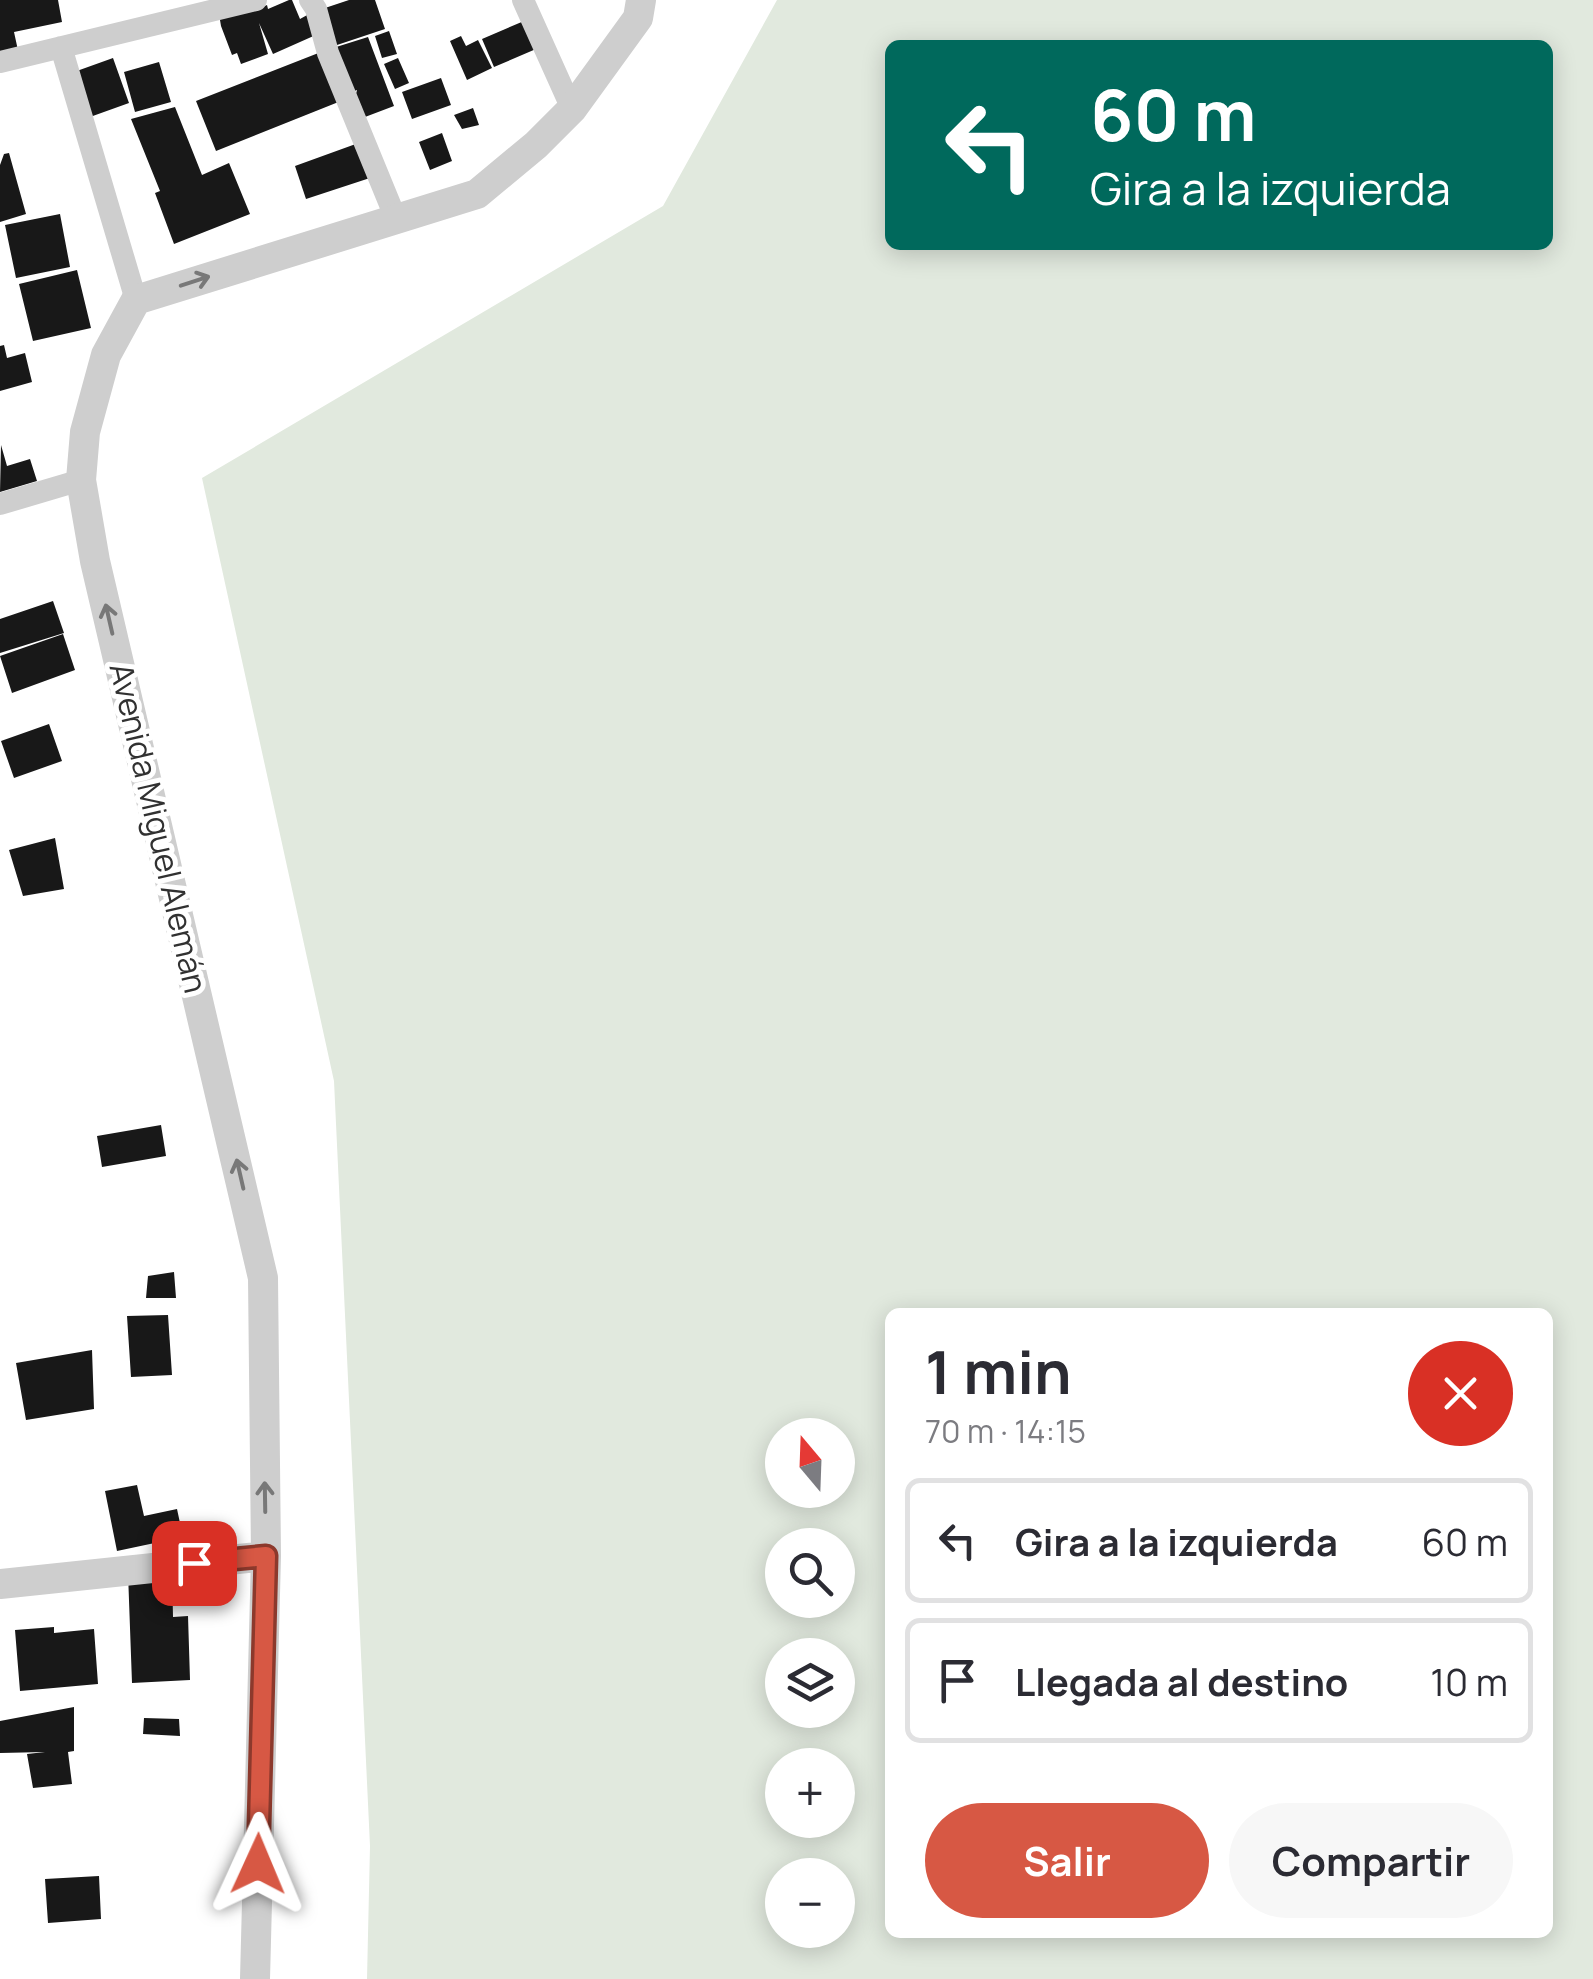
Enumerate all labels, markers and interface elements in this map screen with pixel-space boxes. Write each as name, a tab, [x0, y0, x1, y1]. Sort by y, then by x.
text: 60 m	[1090, 66, 1257, 162]
icon: left	[925, 80, 1055, 210]
text: Gira a la izquierda	[1090, 157, 1451, 219]
one-way arrow	[179, 271, 211, 289]
one-way arrow	[99, 604, 117, 636]
street label: Avenida Miguel Alemán	[100, 659, 218, 997]
one-way arrow	[230, 1159, 248, 1191]
text: 1 min	[925, 1330, 1072, 1412]
button: close	[1408, 1341, 1513, 1446]
text: 70 m · 14:15	[925, 1409, 1086, 1453]
north arrow	[765, 1418, 855, 1508]
map controls	[765, 1418, 855, 1948]
one-way arrow	[256, 1481, 274, 1514]
icon: left	[930, 1513, 985, 1568]
text: Gira a la izquierda	[1015, 1515, 1338, 1567]
text: 60 m	[1421, 1515, 1508, 1567]
pin	[152, 1521, 237, 1606]
button: search	[765, 1528, 855, 1618]
icon: arrive	[167, 1536, 222, 1591]
button: layers	[765, 1638, 855, 1728]
icon: arrive	[930, 1653, 985, 1708]
text: Llegada al destino	[1015, 1655, 1348, 1707]
text: 10 m	[1430, 1655, 1508, 1707]
button: +	[765, 1748, 855, 1838]
button: Salir	[925, 1803, 1209, 1918]
button: Compartir	[1229, 1803, 1513, 1918]
position arrow	[206, 1812, 310, 1916]
button: −	[765, 1858, 855, 1948]

